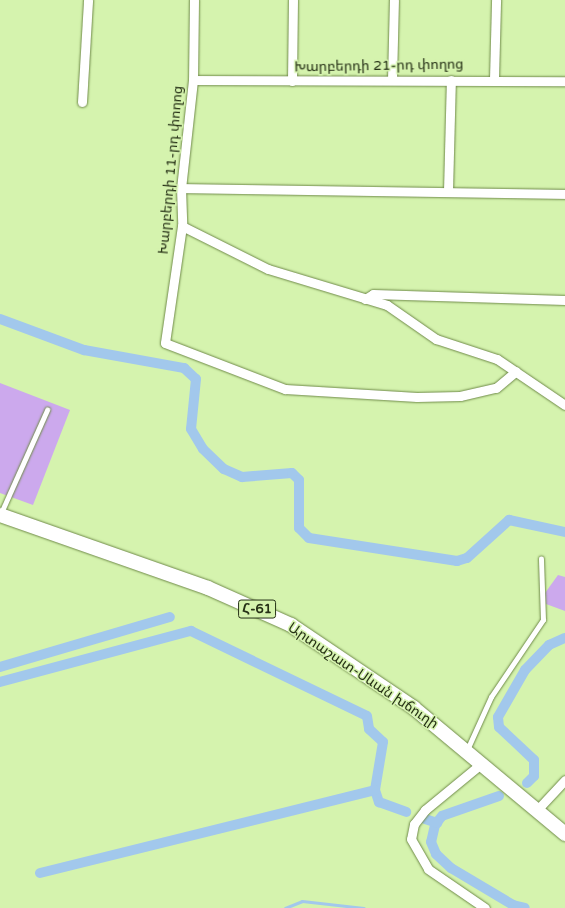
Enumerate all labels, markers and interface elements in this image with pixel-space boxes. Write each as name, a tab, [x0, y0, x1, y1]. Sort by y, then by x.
street label: Խարբերդի 21-րդ փողոց	[294, 56, 464, 76]
street label: Խարբերդի 11-րդ փողոց	[155, 85, 187, 255]
road number: Հ-61	[238, 598, 276, 620]
street label: Արտաշատ-Սևան խճուղի	[285, 619, 441, 733]

